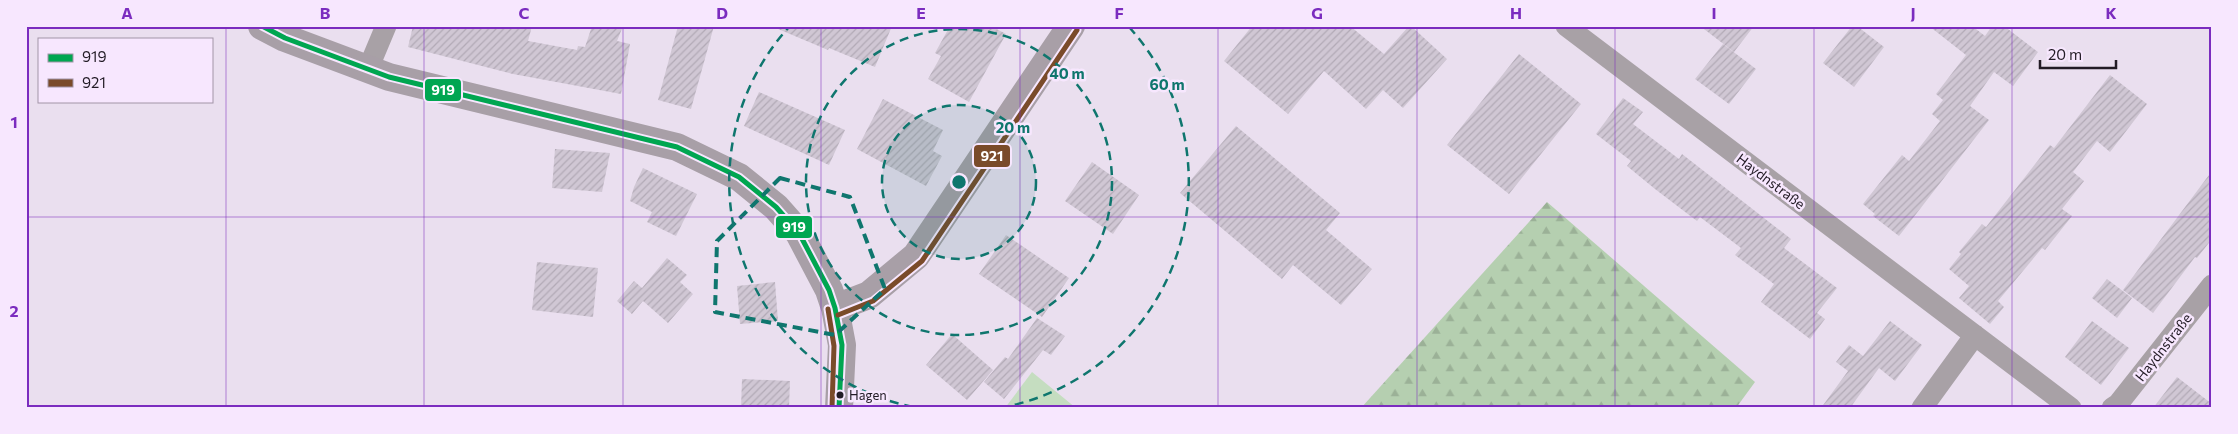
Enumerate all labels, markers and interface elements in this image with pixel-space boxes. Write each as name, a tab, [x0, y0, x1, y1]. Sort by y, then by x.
text: A	[121, 3, 133, 22]
text: B	[320, 3, 331, 22]
text: C	[519, 3, 530, 22]
text: D	[716, 3, 728, 22]
text: E	[916, 3, 926, 22]
text: F	[1114, 3, 1124, 22]
text: G	[1311, 3, 1323, 22]
text: H	[1510, 3, 1522, 22]
text: I	[1711, 3, 1717, 22]
text: J	[1910, 3, 1916, 22]
text: K	[2105, 3, 2117, 22]
legend	[38, 38, 212, 102]
scale bar	[2040, 38, 2117, 70]
text: 20 m	[2048, 45, 2082, 63]
text: 919	[82, 47, 107, 65]
text: 40 m	[1049, 64, 1085, 82]
text: 921	[82, 73, 106, 91]
text: 60 m	[1149, 75, 1185, 93]
line badge: 919	[424, 78, 462, 102]
text: 919	[431, 81, 455, 98]
text: 1	[10, 112, 18, 131]
text: 20 m	[996, 118, 1030, 136]
line badge: 921	[973, 144, 1011, 168]
text: 921	[981, 147, 1003, 164]
street label: Haydnstraße	[1733, 150, 1809, 212]
centre of rings	[950, 173, 968, 191]
line badge: 919	[775, 215, 813, 239]
text: 919	[782, 218, 806, 235]
text: 2	[9, 301, 19, 320]
street label: Haydnstraße	[2131, 310, 2195, 384]
place label: Hagen	[849, 387, 887, 403]
marker: Hagen	[835, 390, 845, 400]

